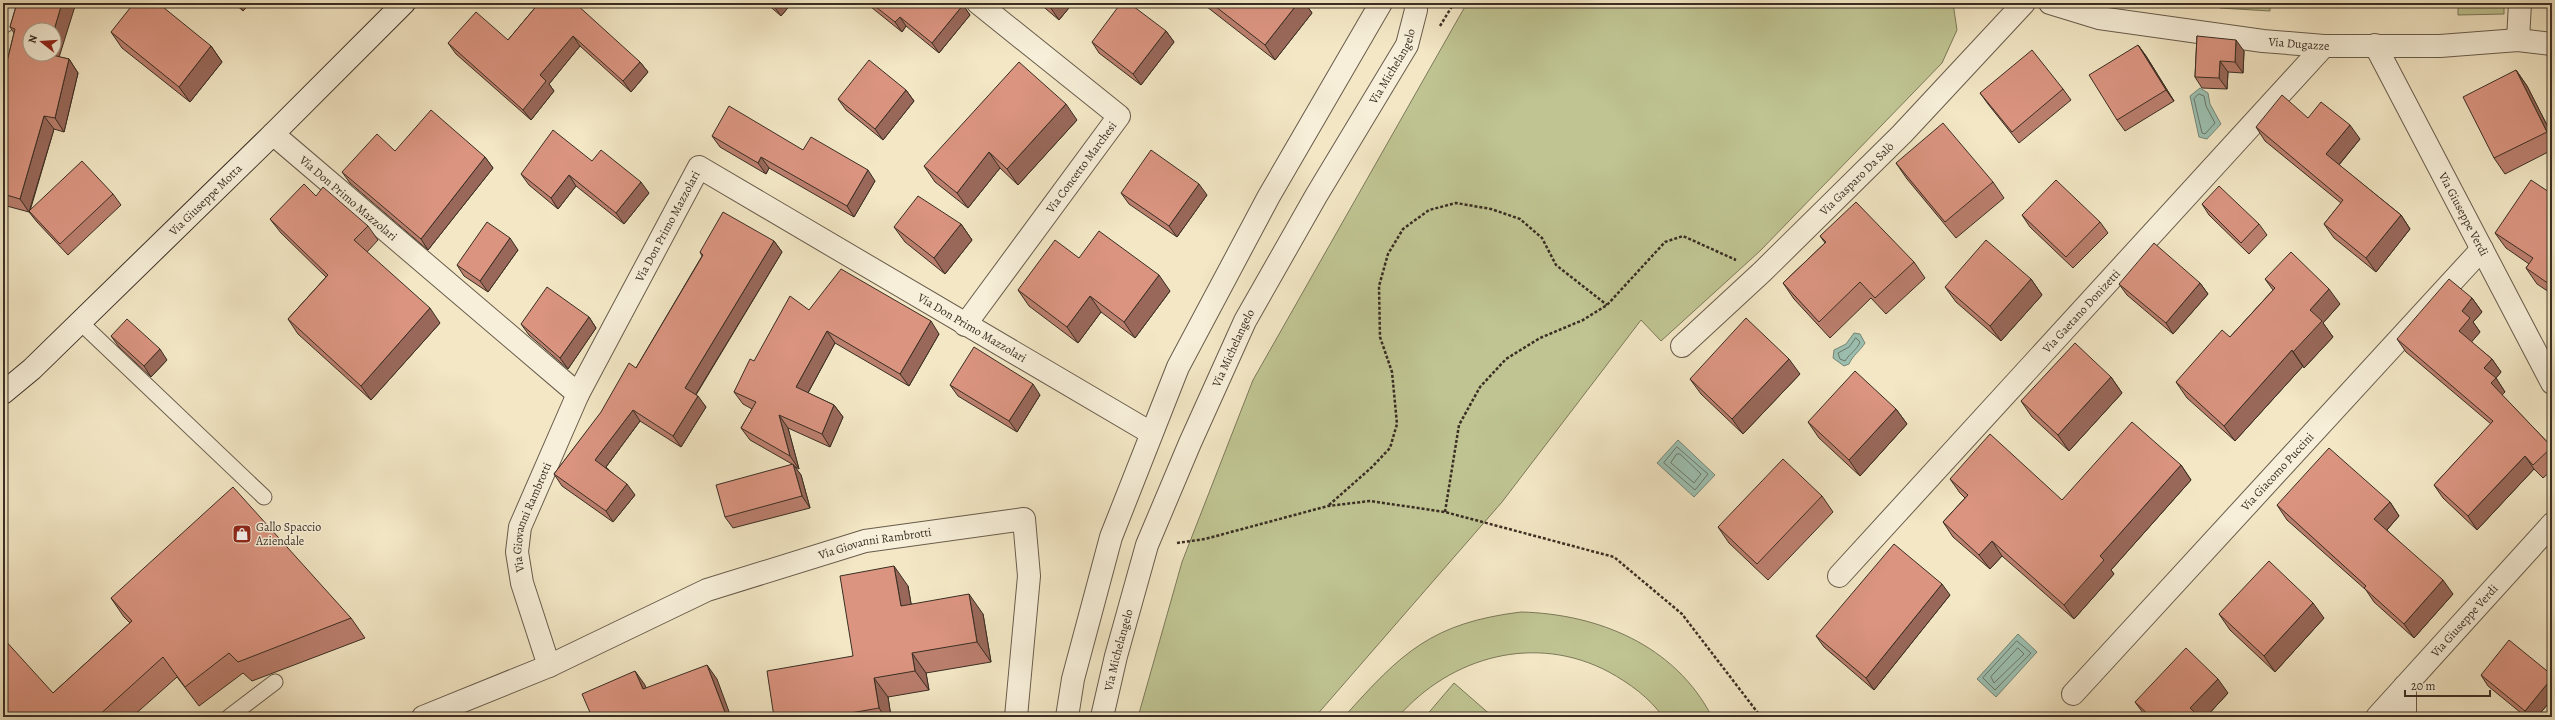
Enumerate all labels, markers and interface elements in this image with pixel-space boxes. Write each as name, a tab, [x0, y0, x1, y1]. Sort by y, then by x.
north arrow	[22, 22, 62, 62]
street label: Via Michelangelo	[1365, 27, 1419, 108]
text: N	[25, 33, 41, 45]
street label: Via Dugazze	[2267, 33, 2329, 54]
street label: Via Concetto Marchesi	[1042, 118, 1120, 217]
street label: Via Gasparo Da Salò	[1815, 138, 1897, 220]
street label: Via Don Primo Mazzolari	[295, 151, 401, 244]
street label: Via Giuseppe Motta	[165, 160, 246, 240]
street label: Via Don Primo Mazzolari	[631, 168, 704, 285]
street label: Via Giuseppe Verdi	[2435, 169, 2492, 259]
street label: Via Gaetano Donizetti	[2038, 266, 2124, 357]
street label: Via Don Primo Mazzolari	[914, 289, 1030, 366]
street label: Via Michelangelo	[1208, 306, 1258, 390]
street label: Via Giacomo Puccini	[2237, 429, 2317, 515]
street label: Via Giovanni Rambrotti	[509, 460, 555, 574]
place label: Gallo Spaccio Aziendale	[255, 519, 321, 549]
shop icon: Gallo Spaccio Aziendale	[231, 523, 253, 545]
street label: Via Giovanni Rambrotti	[815, 524, 933, 563]
street label: Via Giuseppe Verdi	[2427, 581, 2501, 661]
street label: Via Michelangelo	[1100, 607, 1137, 693]
scale bar	[2405, 672, 2490, 698]
text: 20 m	[2411, 678, 2435, 694]

